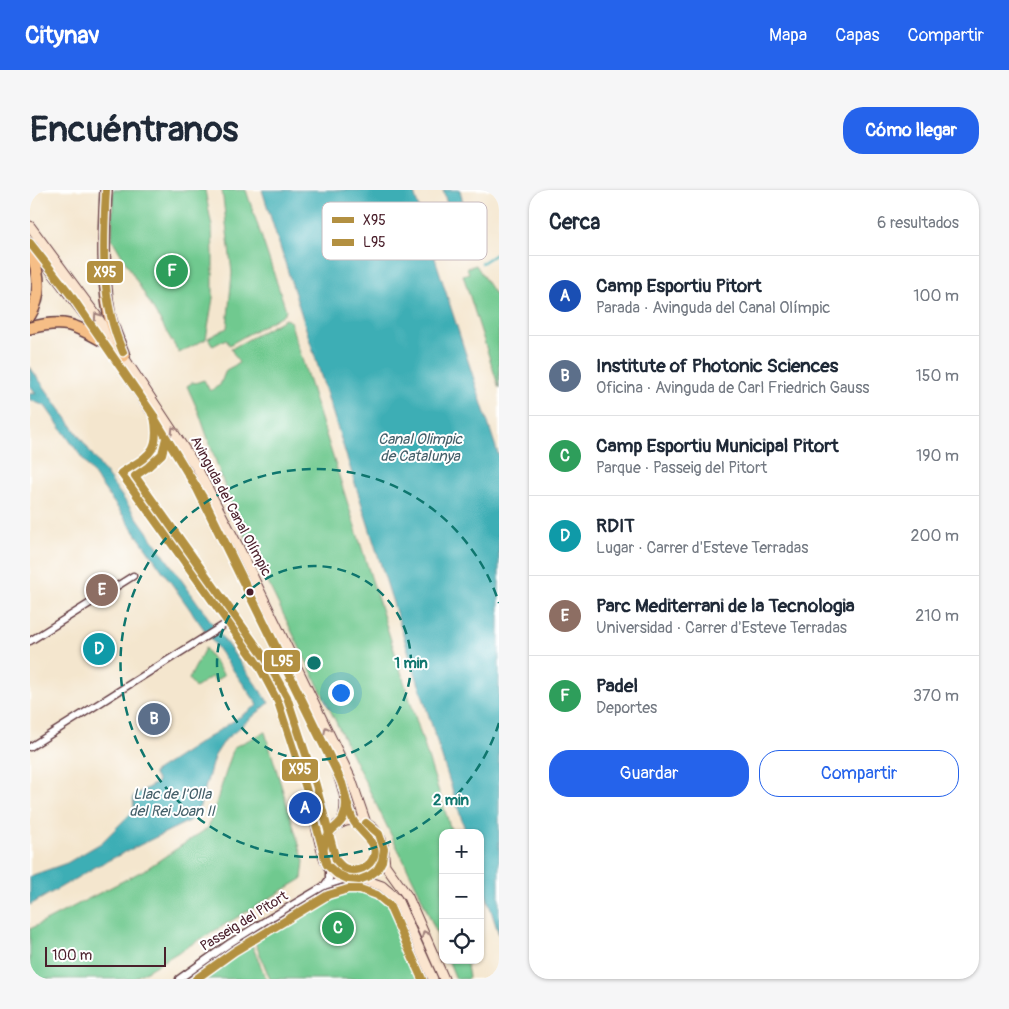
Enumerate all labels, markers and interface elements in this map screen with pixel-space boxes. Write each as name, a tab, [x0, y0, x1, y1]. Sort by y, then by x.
text: Citynav	[25, 21, 100, 50]
text: Mapa	[769, 24, 807, 47]
text: Capas	[835, 24, 880, 47]
text: Compartir	[908, 24, 984, 47]
button: Cómo llegar	[843, 107, 979, 154]
text: Encuéntranos	[30, 108, 238, 152]
legend	[322, 202, 487, 260]
text: Cerca	[549, 209, 600, 236]
text: X95	[363, 212, 386, 229]
text: 6 resultados	[877, 213, 959, 233]
text: L95	[363, 234, 386, 251]
pin: F	[156, 252, 188, 290]
line badge: X95	[86, 260, 124, 284]
text: X95	[94, 264, 117, 281]
text: Camp Esportiu Pitort	[596, 274, 762, 298]
text: A	[560, 286, 570, 306]
text: 100 m	[913, 286, 959, 306]
text: Parada · Avinguda del Canal Olímpic	[596, 298, 830, 318]
one-way arrow	[94, 312, 103, 322]
text: Institute of Photonic Sciences	[596, 354, 838, 378]
text: B	[560, 366, 570, 386]
text: 150 m	[915, 366, 959, 386]
text: Oficina · Avinguda de Carl Friedrich Gauss	[596, 378, 869, 398]
one-way arrow	[170, 426, 180, 435]
water label: Canal Olimpic de Catalunya	[378, 430, 463, 466]
street label: Avinguda del Canal Olímpic	[187, 433, 275, 579]
text: Camp Esportiu Municipal Pitort	[596, 434, 839, 458]
text: C	[560, 446, 570, 466]
text: 190 m	[916, 446, 959, 466]
text: Parque · Passeig del Pitort	[596, 458, 767, 478]
text: RDIT	[596, 514, 635, 538]
text: D	[560, 526, 570, 546]
text: 200 m	[911, 526, 959, 546]
text: Lugar · Carrer d'Esteve Terradas	[596, 538, 808, 558]
pin: E	[86, 571, 118, 609]
unlabelled marker	[245, 587, 255, 597]
text: Parc Mediterrani de la Tecnologia	[596, 594, 855, 618]
text: E	[561, 606, 569, 626]
text: 210 m	[915, 606, 959, 626]
text: Universidad · Carrer d'Esteve Terradas	[596, 618, 847, 638]
pin: D	[83, 630, 115, 668]
line badge: L95	[263, 649, 301, 673]
text: L95	[271, 653, 294, 670]
centre of rings	[305, 654, 323, 672]
text: 1 min	[394, 654, 428, 673]
text: Padel	[596, 674, 638, 698]
your location	[328, 680, 354, 706]
text: F	[560, 686, 570, 706]
text: 370 m	[913, 686, 959, 706]
text: Deportes	[596, 698, 657, 718]
pin: B	[138, 700, 170, 738]
one-way arrow	[323, 726, 334, 735]
button: Guardar	[549, 750, 749, 797]
button: Compartir	[759, 750, 959, 797]
line badge: X95	[281, 758, 319, 782]
text: X95	[289, 761, 312, 778]
water label: Llac de l'Olla del Rei Joan II	[129, 785, 217, 821]
pin: A	[289, 789, 321, 827]
text: 2 min	[433, 791, 469, 810]
map controls	[439, 829, 484, 964]
button: +	[439, 829, 484, 874]
button: −	[439, 874, 484, 919]
street label: Passeig del Pitort	[197, 887, 291, 955]
pin: C	[322, 909, 354, 947]
button: locate	[439, 919, 484, 964]
one-way arrow	[420, 930, 431, 939]
scale bar	[45, 944, 166, 967]
text: 100 m	[52, 947, 92, 964]

